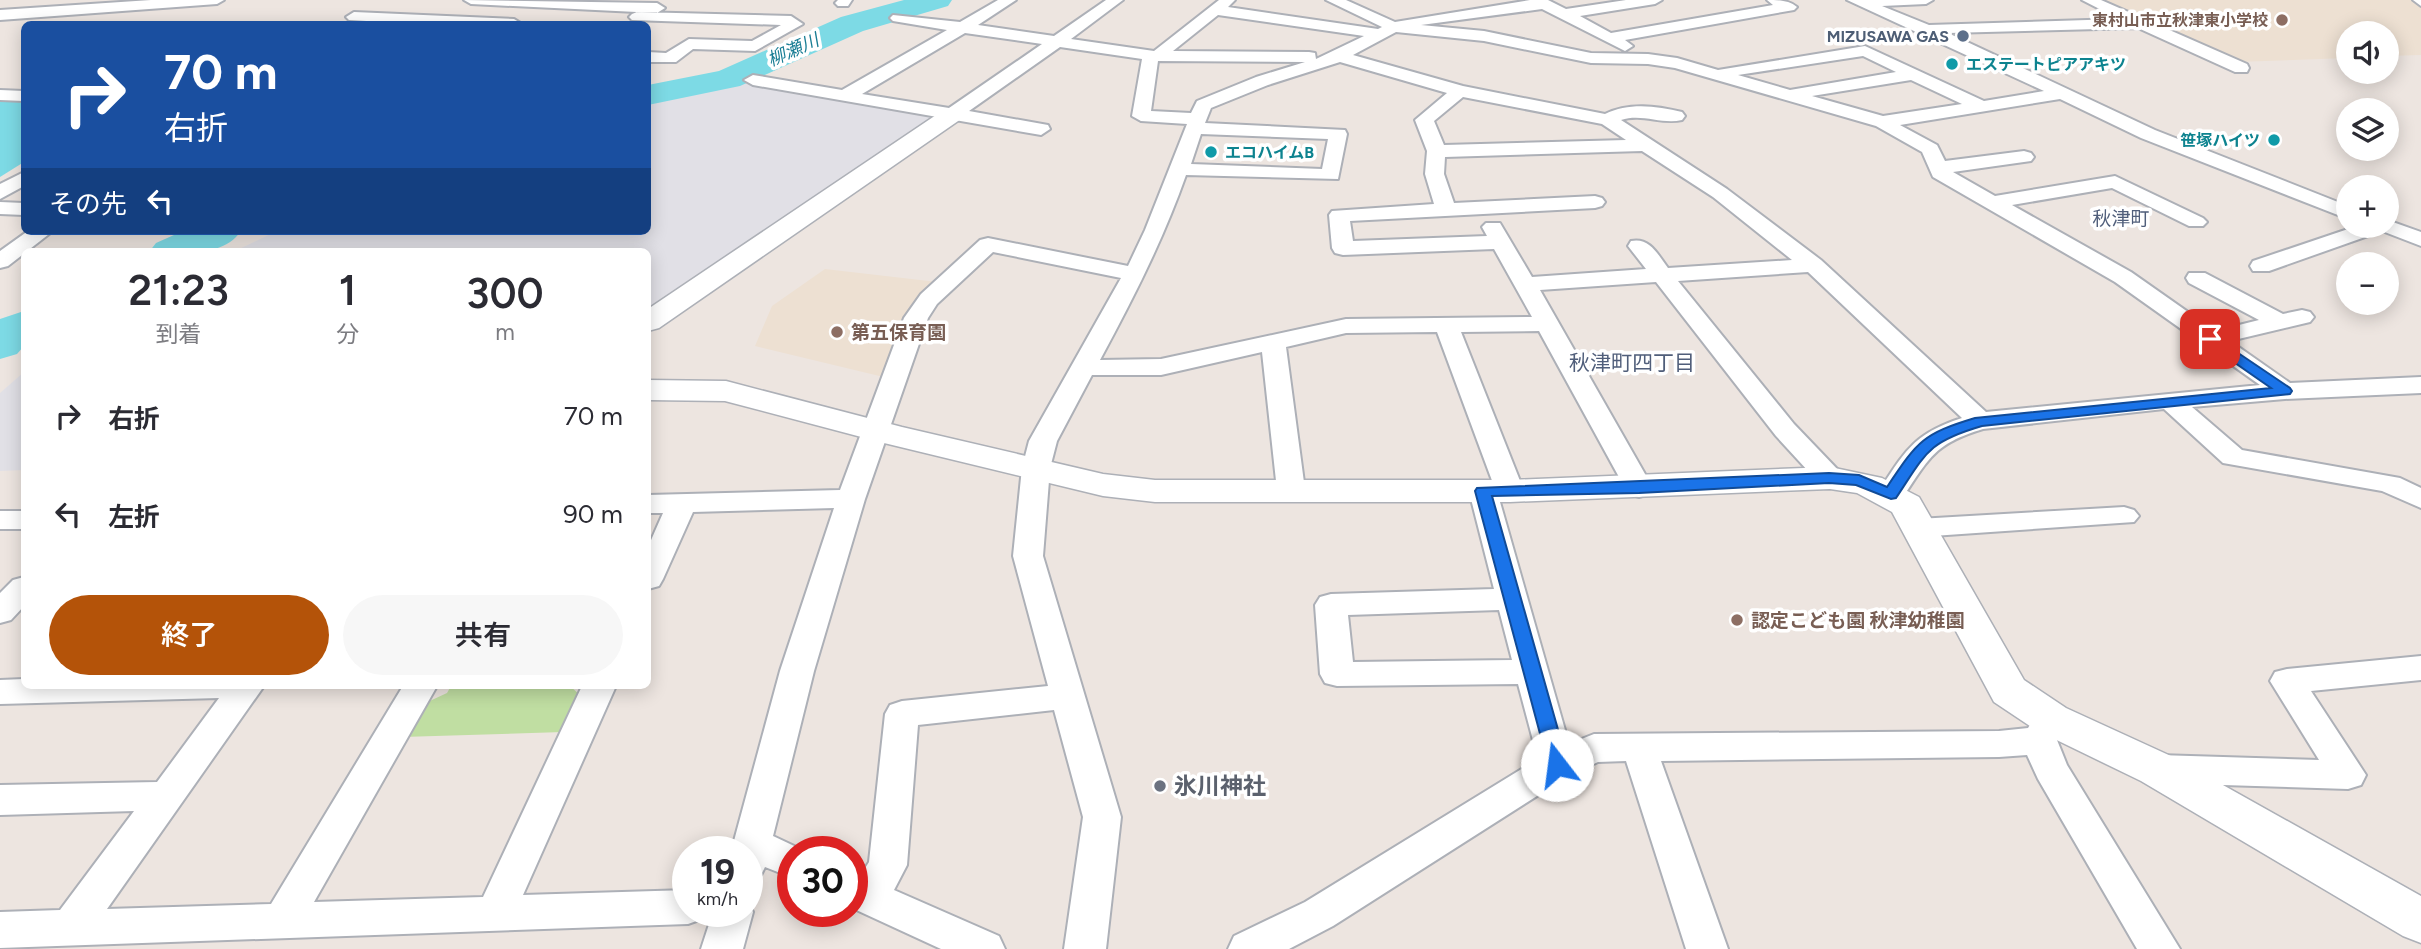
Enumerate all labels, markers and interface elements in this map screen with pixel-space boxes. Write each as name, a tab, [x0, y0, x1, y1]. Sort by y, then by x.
place label: 東村山市立秋津東小学校	[2092, 11, 2268, 30]
marker: 東村山市立秋津東小学校	[2274, 12, 2290, 28]
map controls	[2336, 21, 2399, 315]
button: sound	[2336, 21, 2399, 84]
place label: MIZUSAWA GAS	[1827, 27, 1949, 46]
water label: 柳瀬川	[764, 28, 824, 71]
marker: MIZUSAWA GAS	[1955, 28, 1971, 44]
text: 70 m	[164, 42, 277, 101]
icon: right	[49, 49, 140, 140]
place label: エステートピアアキツ	[1966, 55, 2126, 74]
marker: エステートピアアキツ	[1944, 56, 1960, 72]
button: layers	[2336, 98, 2399, 161]
text: 右折	[164, 109, 228, 147]
place label: 笹塚ハイツ	[2180, 131, 2260, 150]
marker: 笹塚ハイツ	[2266, 132, 2282, 148]
place label: エコハイムB	[1225, 143, 1314, 162]
marker: エコハイムB	[1203, 144, 1219, 160]
button: +	[2336, 175, 2399, 238]
icon: left	[141, 182, 179, 220]
text: その先	[49, 188, 127, 220]
district label: 秋津町	[2092, 207, 2150, 230]
button: −	[2336, 252, 2399, 315]
text: 21:23	[128, 265, 229, 316]
text: 1	[339, 265, 356, 316]
text: 300	[466, 268, 544, 319]
pin	[2180, 309, 2240, 369]
text: m	[495, 318, 515, 346]
text: 到着	[156, 320, 202, 348]
text: 分	[336, 320, 359, 348]
icon: arrive	[2191, 320, 2229, 358]
place label: 第五保育園	[851, 321, 946, 344]
marker: 第五保育園	[829, 324, 845, 340]
district label: 秋津町四丁目	[1569, 350, 1695, 375]
icon: right	[49, 397, 87, 435]
text: 70 m	[564, 400, 623, 432]
text: 右折	[108, 403, 160, 435]
icon: left	[49, 495, 87, 533]
text: 90 m	[563, 498, 623, 530]
text: 左折	[108, 501, 160, 533]
button: 終了	[49, 595, 329, 675]
button: 共有	[343, 595, 623, 675]
place label: 認定こども園 秋津幼稚園	[1751, 609, 1965, 632]
marker: 認定こども園 秋津幼稚園	[1729, 612, 1745, 628]
position arrow	[1520, 728, 1594, 802]
place label: 氷川神社	[1174, 772, 1266, 800]
marker: 氷川神社	[1152, 778, 1168, 794]
speed limit sign: 30	[777, 836, 868, 927]
text: 19	[700, 851, 735, 893]
text: km/h	[697, 888, 738, 910]

